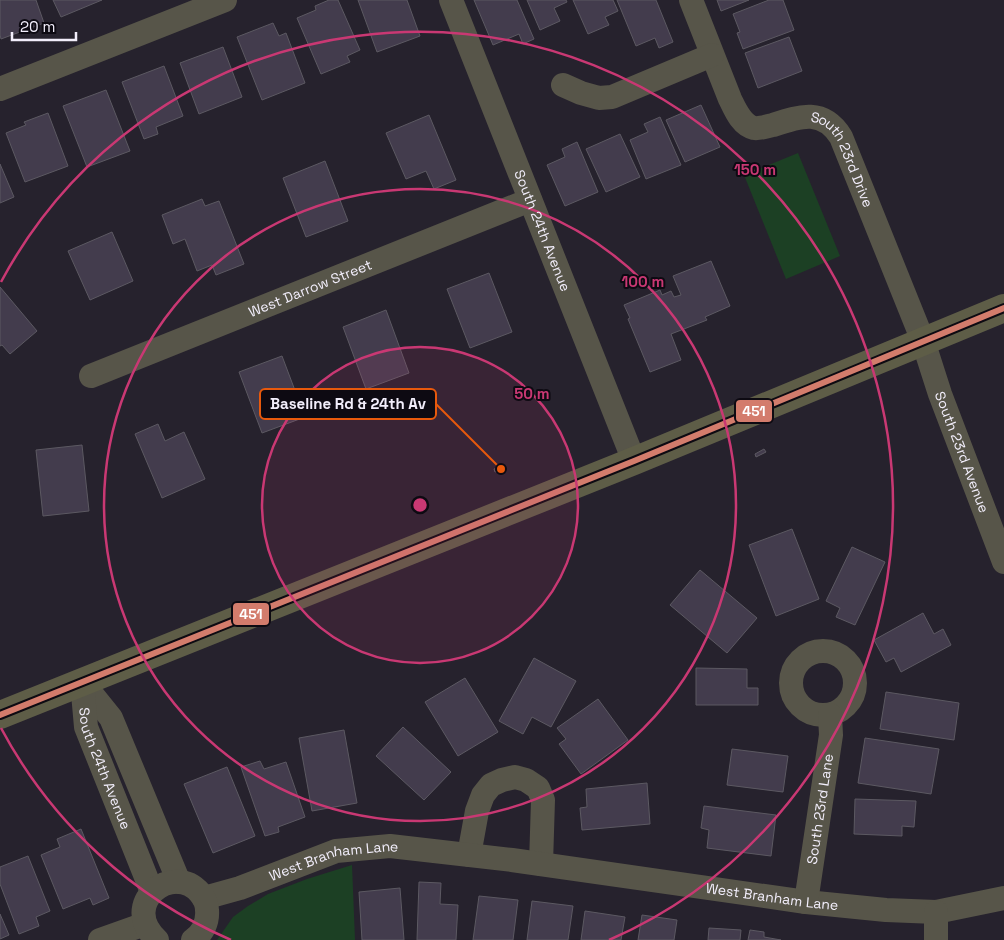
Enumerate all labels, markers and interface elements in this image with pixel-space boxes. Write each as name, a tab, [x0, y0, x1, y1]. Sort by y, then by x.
scale bar	[12, 10, 76, 42]
text: 20 m	[20, 17, 55, 36]
street label: South 23rd Drive	[809, 108, 877, 210]
text: 150 m	[734, 160, 776, 179]
street label: South 24th Avenue	[510, 167, 575, 294]
street label: West Darrow Street	[246, 255, 374, 321]
text: 100 m	[622, 272, 664, 291]
text: 50 m	[514, 384, 550, 403]
callout: Baseline Rd & 24th Av	[260, 389, 436, 419]
street label: South 23rd Avenue	[931, 389, 993, 515]
text: Baseline Rd & 24th Av	[270, 394, 426, 413]
line badge: 451	[735, 399, 773, 423]
text: 451	[742, 402, 766, 420]
centre of rings	[411, 496, 429, 514]
line badge: 451	[232, 602, 270, 626]
text: 451	[239, 605, 263, 623]
street label: South 24th Avenue	[75, 706, 135, 832]
street label: South 23rd Lane	[803, 752, 837, 866]
street label: West Branham Lane	[267, 837, 399, 885]
street label: West Branham Lane	[705, 879, 839, 914]

